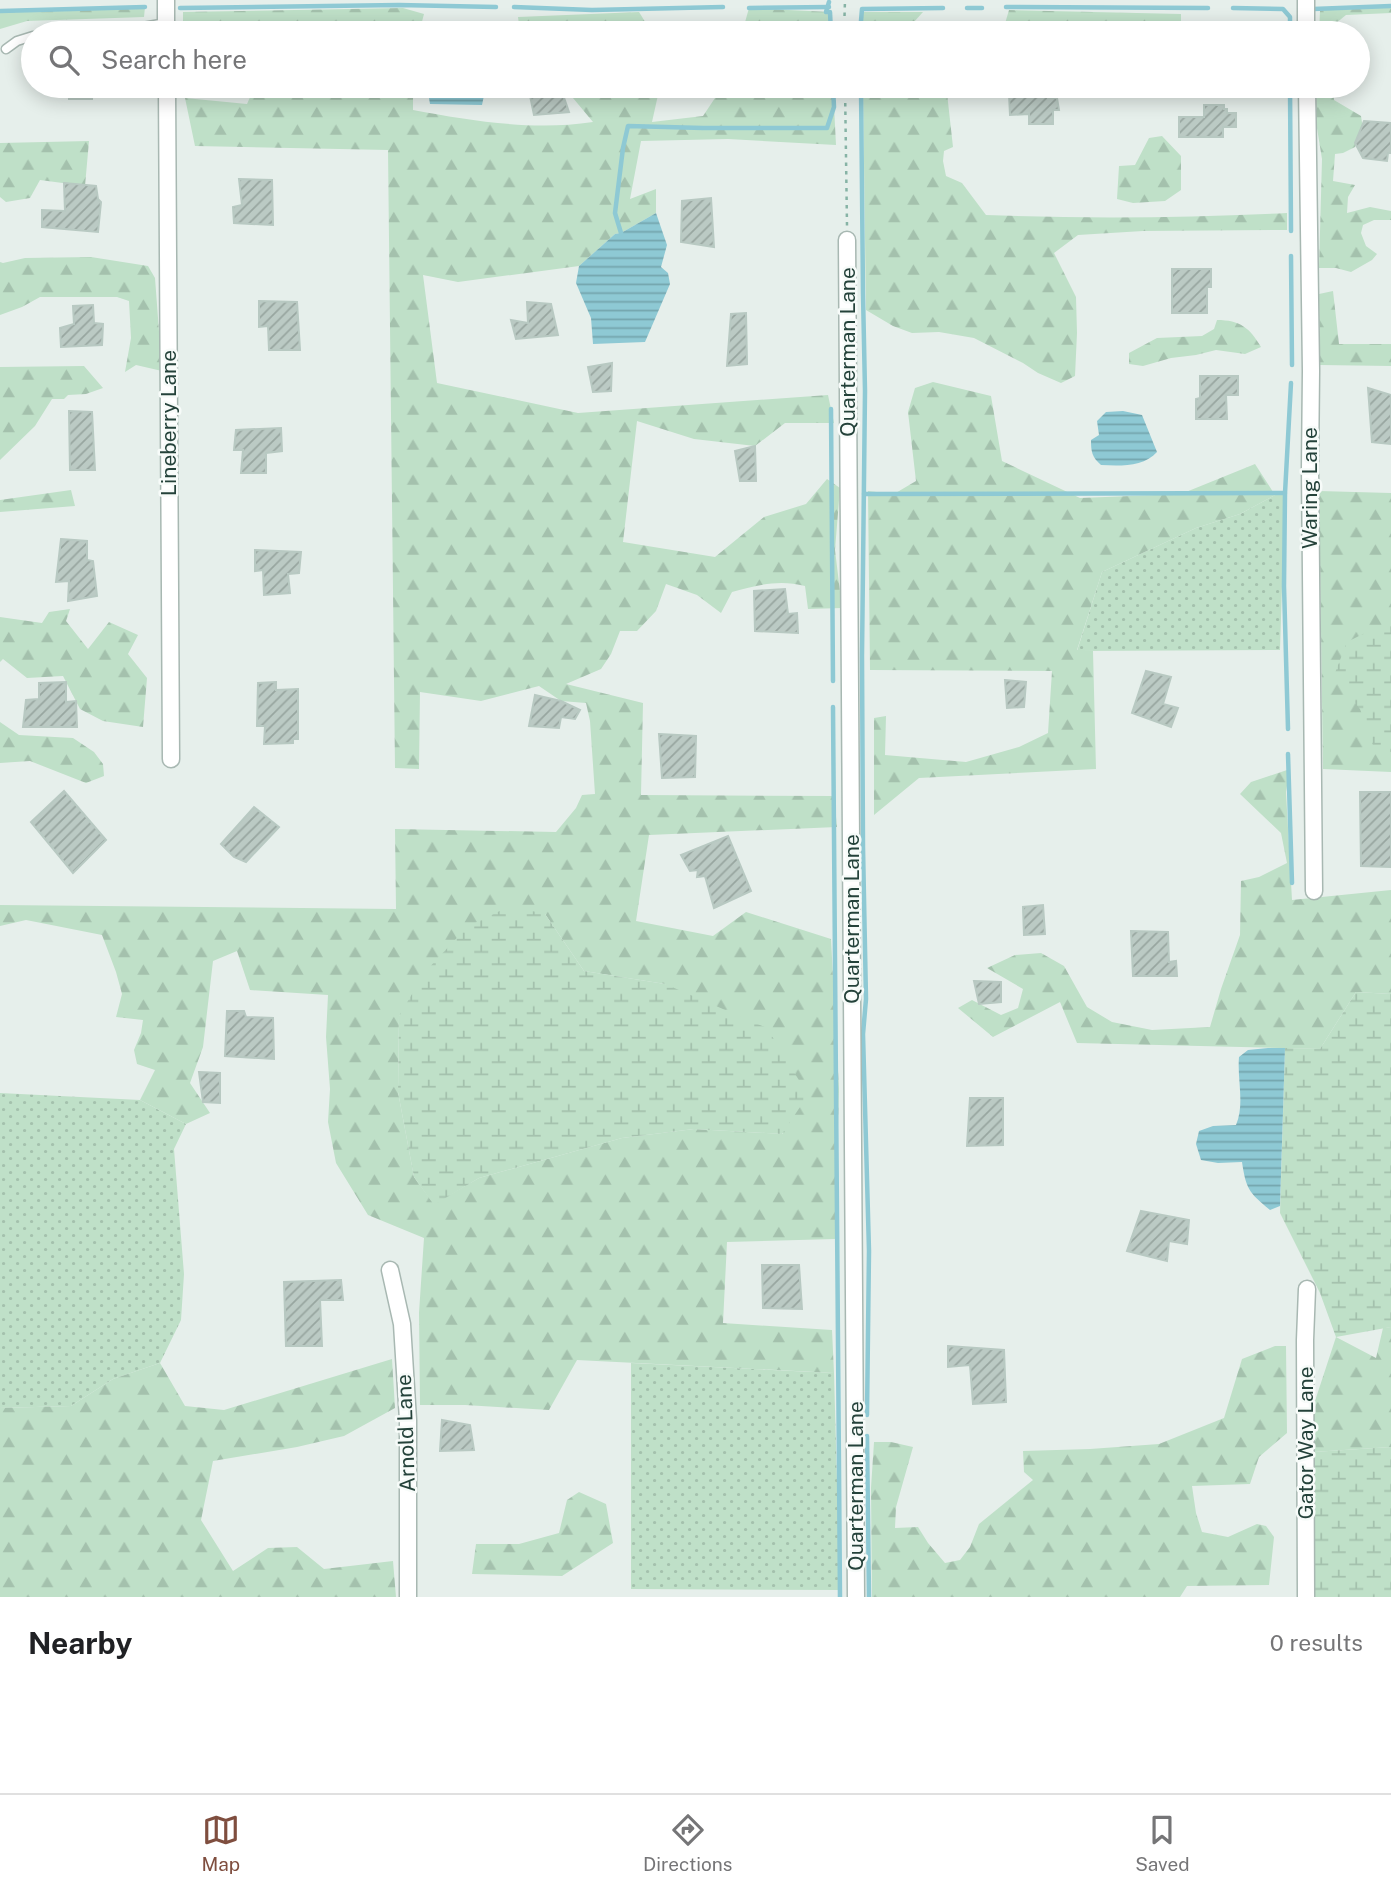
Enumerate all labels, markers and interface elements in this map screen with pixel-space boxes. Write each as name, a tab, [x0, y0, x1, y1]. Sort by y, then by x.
search box	[21, 21, 1370, 98]
icon: search	[45, 41, 83, 79]
text: Search here	[101, 44, 247, 75]
street label: Quarterman Lane	[835, 267, 860, 437]
street label: Lineberry Lane	[156, 350, 181, 496]
street label: Waring Lane	[1297, 427, 1322, 549]
street label: Quarterman Lane	[839, 834, 864, 1004]
street label: Gator Way Lane	[1293, 1366, 1318, 1520]
street label: Arnold Lane	[391, 1374, 420, 1492]
street label: Quarterman Lane	[843, 1401, 868, 1571]
text: Nearby	[28, 1625, 132, 1661]
text: 0 results	[1270, 1629, 1363, 1656]
tab: Map	[201, 1811, 240, 1875]
tab: Directions	[643, 1811, 732, 1875]
tab: Saved	[1135, 1811, 1190, 1875]

